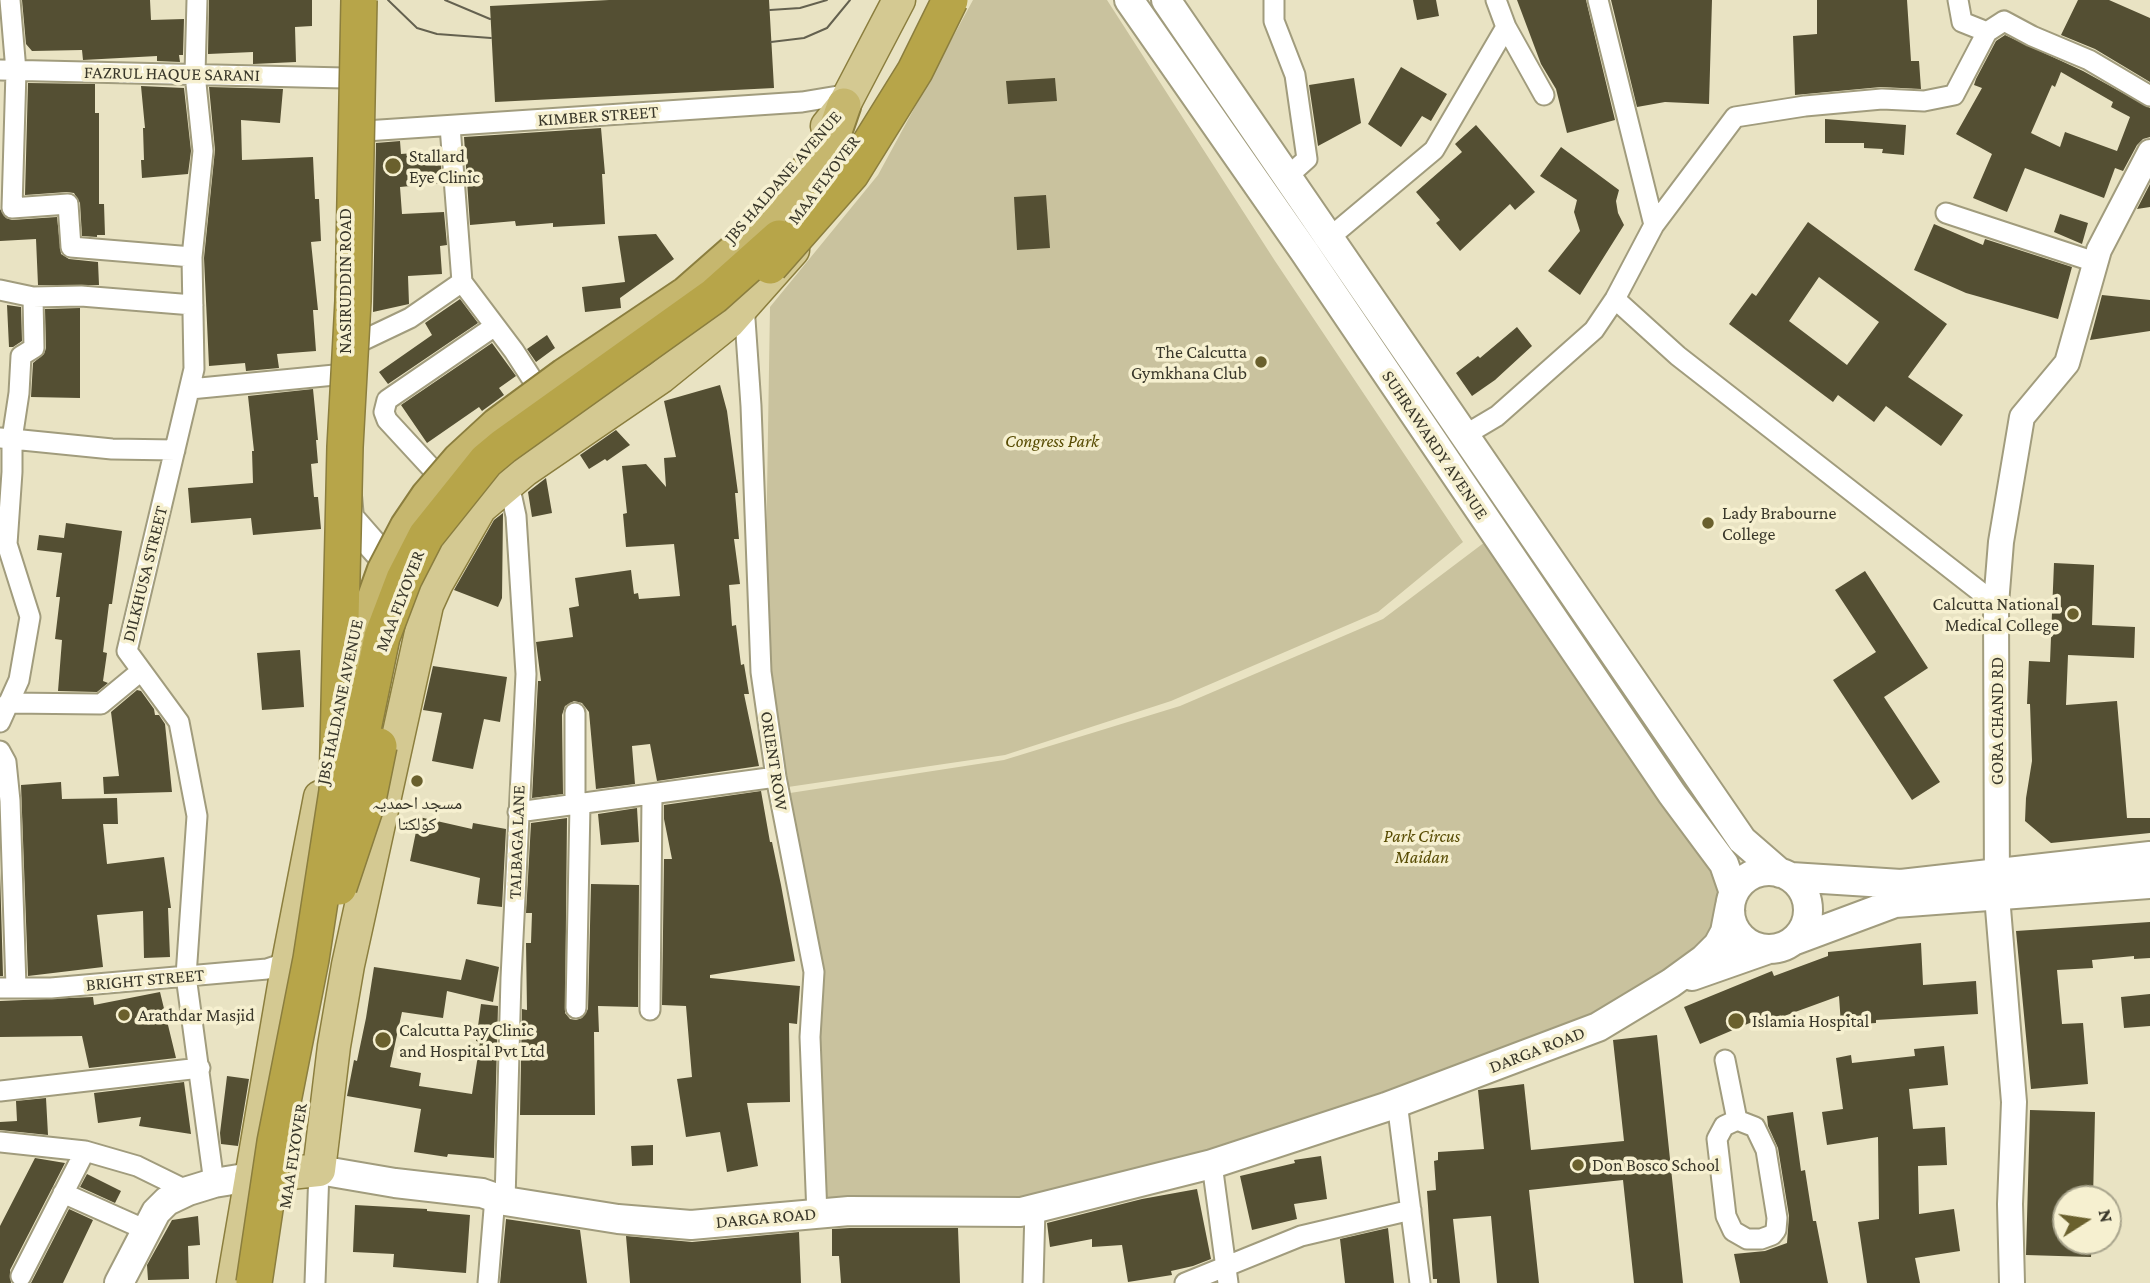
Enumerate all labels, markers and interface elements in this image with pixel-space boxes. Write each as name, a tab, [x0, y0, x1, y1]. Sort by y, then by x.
street label: FAZRUL HAQUE SARANI	[84, 62, 260, 86]
street label: KIMBER STREET	[537, 101, 659, 131]
street label: JBS HALDANE AVENUE	[720, 106, 846, 248]
street label: MAA FLYOVER	[783, 131, 865, 229]
place label: Stallard Eye Clinic	[409, 145, 480, 188]
marker: Stallard Eye Clinic	[383, 156, 403, 176]
street label: NASIRUDDIN ROAD	[334, 208, 356, 354]
place label: The Calcutta Gymkhana Club	[1131, 341, 1247, 384]
marker: The Calcutta Gymkhana Club	[1253, 354, 1269, 370]
street label: SUHRAWARDY AVENUE	[1377, 366, 1493, 524]
park label: Congress Park	[1005, 430, 1099, 452]
place label: Lady Brabourne College	[1722, 502, 1836, 544]
street label: DILKHUSA STREET	[118, 504, 172, 644]
marker: Lady Brabourne College	[1700, 515, 1716, 531]
street label: MAA FLYOVER	[371, 547, 429, 655]
place label: Calcutta National Medical College	[1932, 593, 2059, 636]
marker: Calcutta National Medical College	[2065, 606, 2081, 622]
street label: JBS HALDANE AVENUE	[312, 617, 368, 787]
street label: GORA CHAND RD	[1986, 657, 2008, 785]
street label: ORIENT ROW	[755, 710, 793, 812]
marker: مسجد احمدیہ کولکتا	[409, 773, 425, 789]
street label: TALBAGA LANE	[504, 785, 530, 899]
place label: مسجد احمدیہ کولکتا	[372, 792, 462, 834]
park label: Park Circus Maidan	[1384, 825, 1460, 868]
street label: BRIGHT STREET	[85, 964, 205, 996]
place label: Arathdar Masjid	[138, 1004, 255, 1026]
marker: Arathdar Masjid	[116, 1007, 132, 1023]
place label: Islamia Hospital	[1752, 1010, 1869, 1032]
marker: Islamia Hospital	[1726, 1011, 1746, 1031]
place label: Calcutta Pay Clinic and Hospital Pvt Ltd	[399, 1019, 545, 1062]
street label: DARGA ROAD	[1486, 1022, 1588, 1078]
marker: Calcutta Pay Clinic and Hospital Pvt Ltd	[373, 1030, 393, 1050]
street label: MAA FLYOVER	[274, 1102, 312, 1210]
place label: Don Bosco School	[1592, 1154, 1720, 1176]
marker: Don Bosco School	[1570, 1157, 1586, 1173]
north arrow	[2052, 1185, 2122, 1255]
street label: DARGA ROAD	[715, 1203, 817, 1233]
text: N	[2094, 1207, 2118, 1224]

